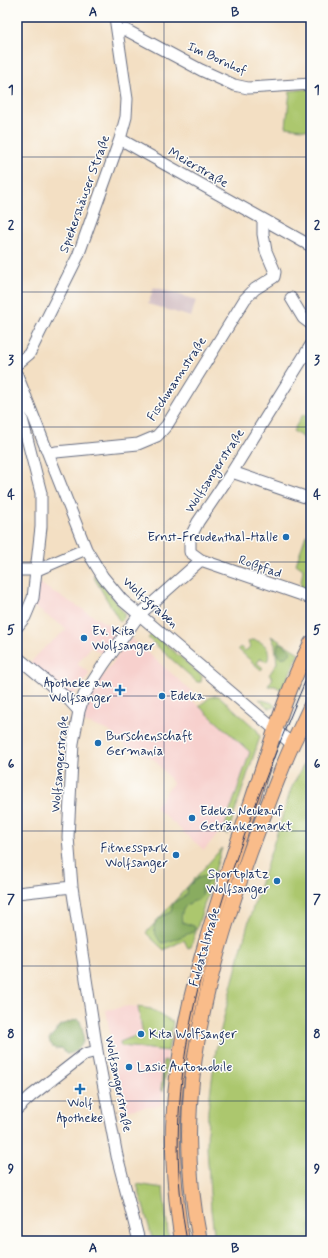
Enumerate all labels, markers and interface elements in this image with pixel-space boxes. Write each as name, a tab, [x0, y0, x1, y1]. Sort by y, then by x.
text: A	[89, 4, 97, 21]
text: B	[231, 4, 240, 21]
street label: Im Bornhof	[185, 38, 250, 80]
text: 1	[8, 82, 14, 99]
text: 1	[314, 82, 320, 99]
street label: Spiekershäuser Straße	[56, 133, 114, 255]
street label: Meierstraße	[165, 144, 231, 192]
text: 2	[8, 217, 15, 234]
text: 2	[314, 217, 321, 234]
street label: Fischmannstraße	[143, 334, 211, 424]
text: 3	[8, 352, 14, 369]
text: 3	[314, 352, 320, 369]
street label: Wolfsangerstraße	[181, 426, 250, 517]
text: 4	[7, 487, 15, 504]
text: 4	[313, 487, 321, 504]
place label: Ernst-Freudenthal-Halle	[147, 529, 278, 546]
marker: Ernst-Freudenthal-Halle	[281, 532, 291, 542]
street label: Roßpfad	[236, 552, 284, 582]
street label: Wolfsgraben	[117, 574, 181, 634]
text: 5	[7, 622, 15, 639]
text: 5	[313, 622, 321, 639]
place label: Ev. Kita Wolfsanger	[92, 623, 155, 656]
marker: Ev. Kita Wolfsanger	[79, 633, 89, 643]
place label: Apotheke am Wolfsanger	[44, 675, 113, 708]
marker: Apotheke am Wolfsanger	[115, 685, 125, 695]
place label: Edeka	[170, 688, 205, 705]
marker: Edeka	[157, 691, 167, 701]
street label: Wolfsangerstraße	[47, 715, 74, 813]
place label: Burschenschaft Germania	[106, 728, 193, 760]
marker: Burschenschaft Germania	[93, 738, 103, 748]
text: 6	[8, 756, 15, 773]
text: 6	[314, 756, 321, 773]
place label: Edeka Neukauf Getränkemarkt	[200, 803, 292, 835]
marker: Edeka Neukauf Getränkemarkt	[187, 813, 197, 823]
place label: Fitnesspark Wolfsanger	[101, 840, 169, 873]
marker: Fitnesspark Wolfsanger	[171, 850, 181, 860]
place label: Sportplatz Wolfsanger	[206, 866, 270, 899]
marker: Sportplatz Wolfsanger	[272, 876, 282, 886]
text: 7	[7, 891, 15, 908]
text: 7	[313, 891, 321, 908]
street label: Fuldatalstraße	[186, 905, 224, 989]
text: 8	[7, 1026, 15, 1043]
place label: Kita Wolfsanger	[149, 1026, 238, 1045]
text: 8	[313, 1026, 321, 1043]
marker: Kita Wolfsanger	[136, 1029, 146, 1039]
street label: Wolfsangerstraße	[99, 1035, 136, 1134]
place label: Lasic Automobile	[137, 1059, 233, 1076]
marker: Lasic Automobile	[124, 1062, 134, 1072]
marker: Wolf Apotheke	[75, 1084, 85, 1094]
place label: Wolf Apotheke	[57, 1095, 103, 1128]
text: 9	[8, 1161, 15, 1178]
text: 9	[314, 1161, 321, 1178]
text: A	[89, 1240, 97, 1257]
text: B	[231, 1240, 240, 1257]

